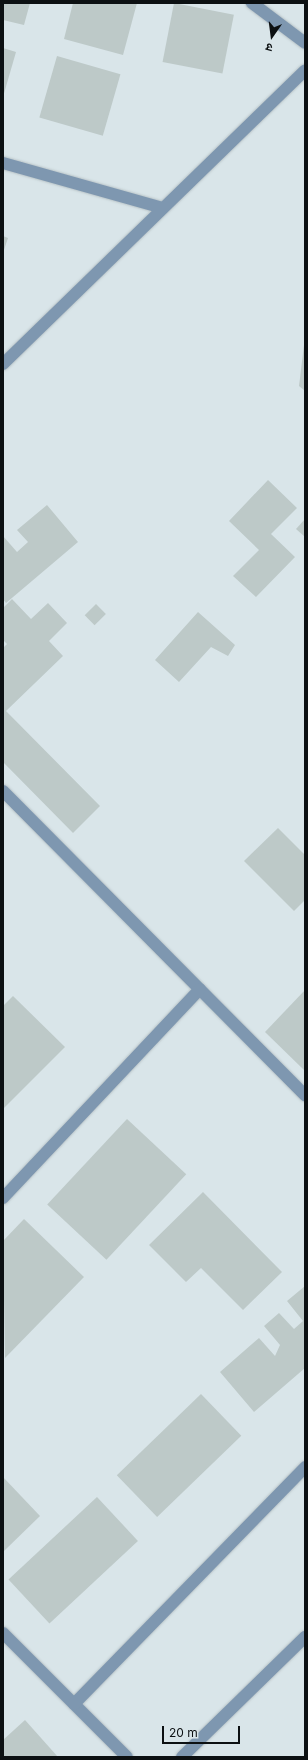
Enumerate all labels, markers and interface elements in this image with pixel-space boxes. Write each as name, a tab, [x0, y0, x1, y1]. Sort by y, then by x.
north arrow	[252, 16, 292, 56]
text: उ	[264, 40, 274, 55]
scale bar	[164, 1718, 242, 1744]
text: 20 m	[169, 1725, 198, 1740]

